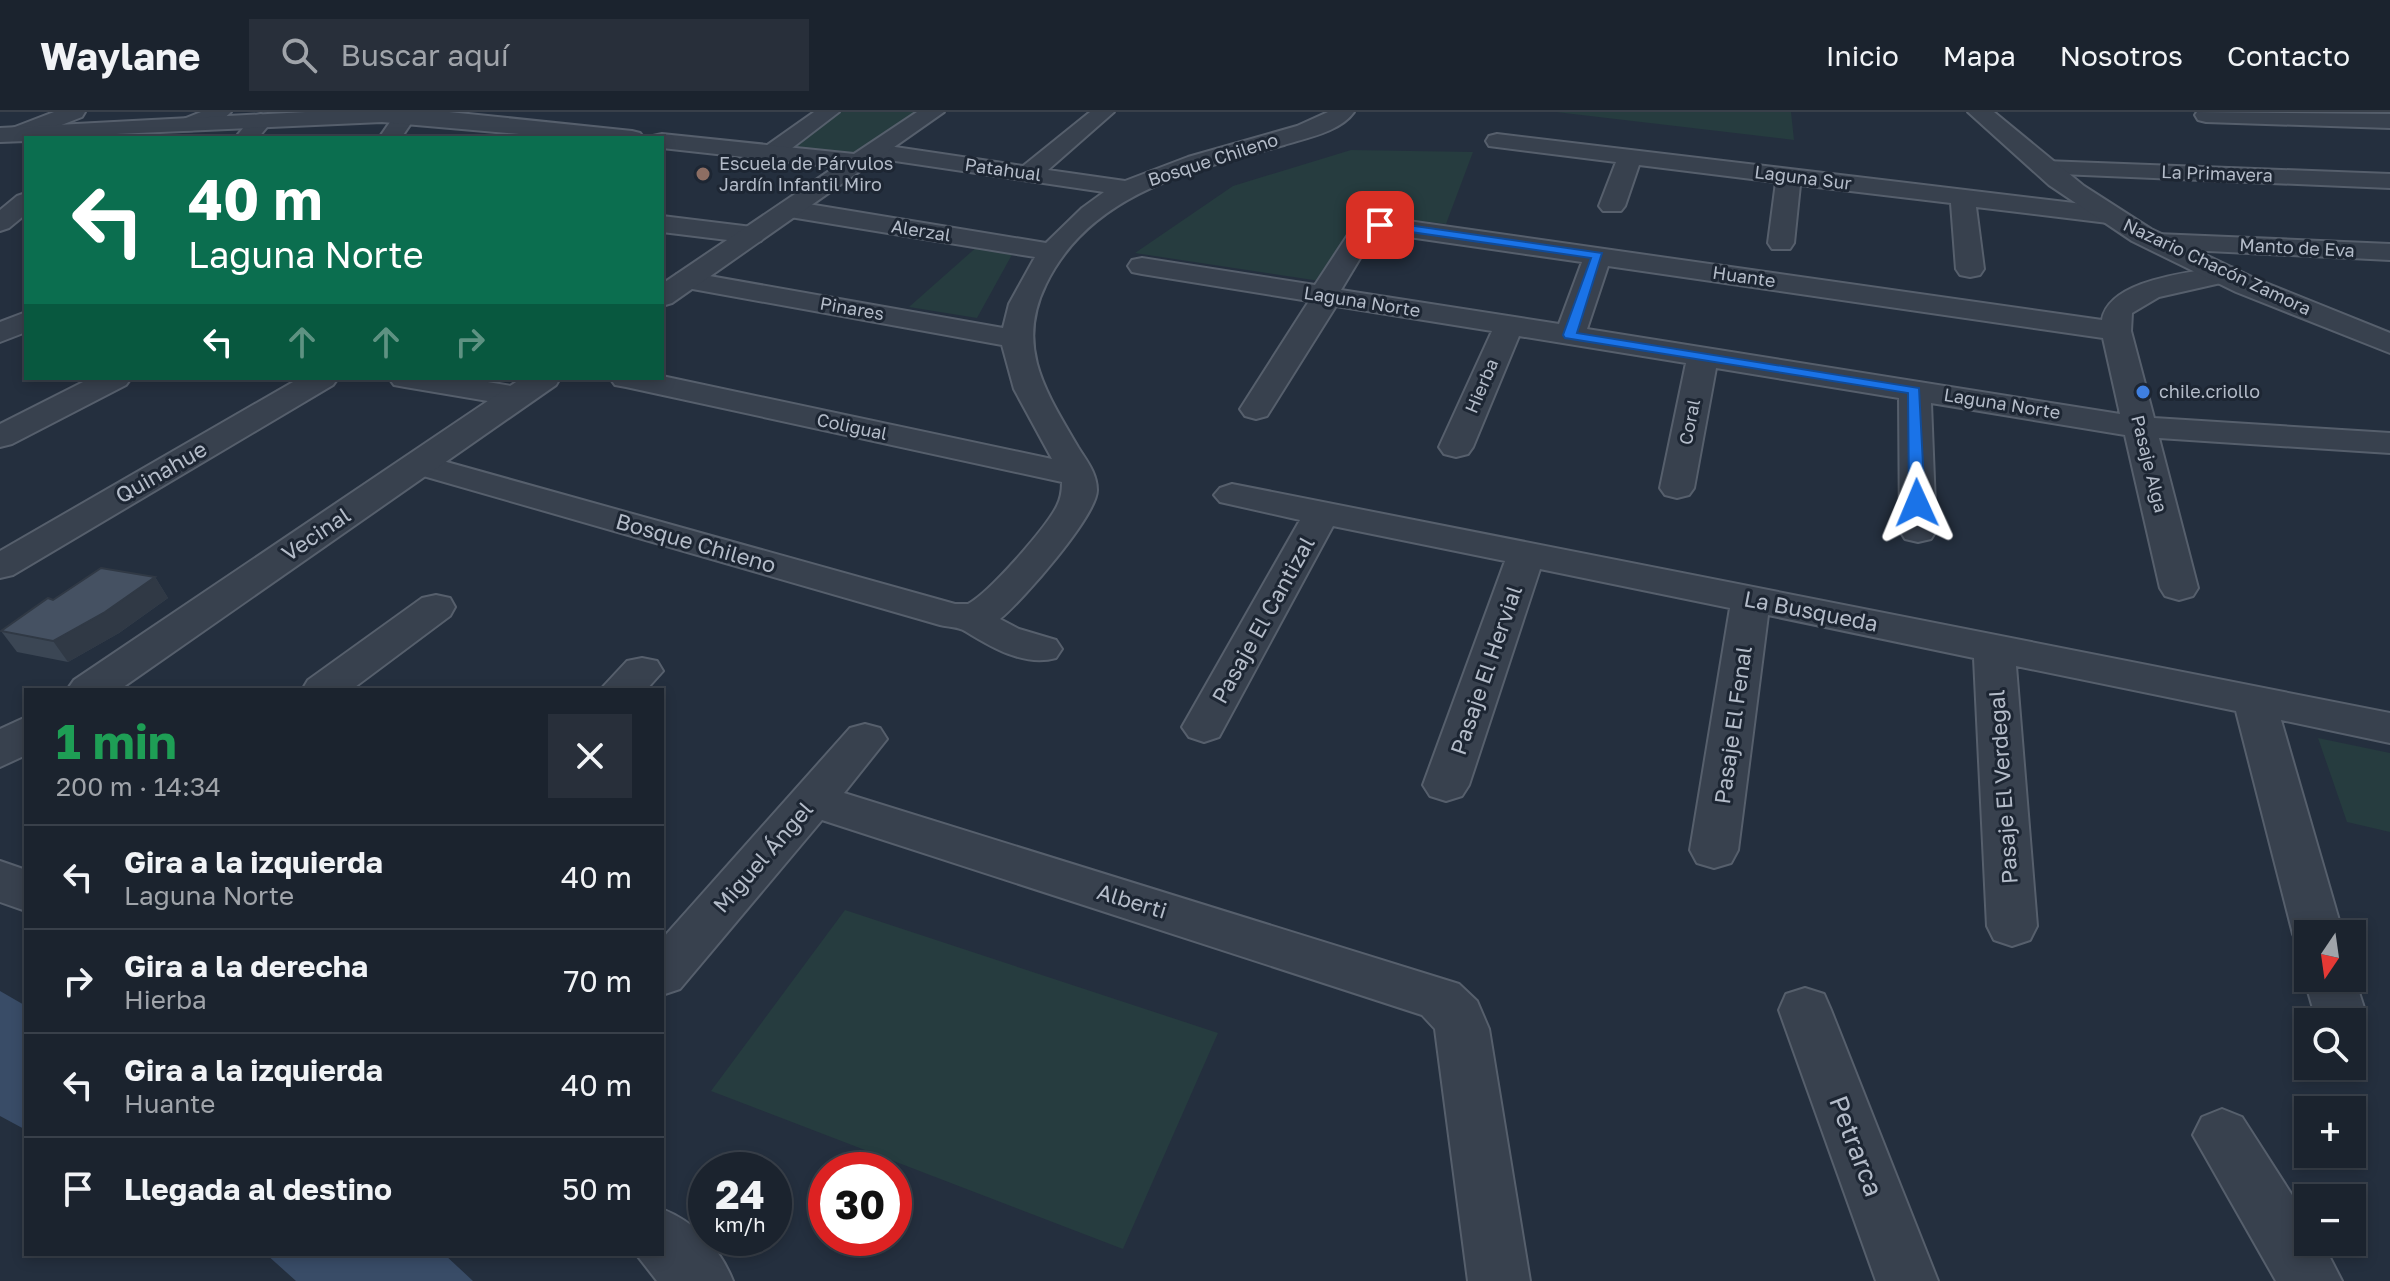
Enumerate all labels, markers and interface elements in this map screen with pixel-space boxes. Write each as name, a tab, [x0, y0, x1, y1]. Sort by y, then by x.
search box	[249, 19, 809, 91]
text: Waylane	[40, 33, 201, 78]
icon: search	[277, 33, 321, 77]
text: Buscar aquí	[341, 37, 509, 73]
text: Inicio	[1826, 39, 1899, 72]
text: Mapa	[1943, 39, 2016, 72]
text: Nosotros	[2060, 39, 2183, 72]
text: Contacto	[2227, 39, 2350, 72]
street label: Bosque Chileno	[1145, 128, 1280, 190]
place label: Escuela de Párvulos Jardín Infantil Miro	[719, 152, 893, 195]
street label: Patahual	[964, 153, 1043, 185]
street label: Laguna Sur	[1753, 160, 1853, 194]
street label: La Primavera	[2161, 160, 2273, 186]
text: 40 m	[188, 165, 322, 232]
marker: Escuela de Párvulos Jardín Infantil Miro	[694, 165, 712, 183]
icon: left	[56, 168, 160, 272]
pin	[1346, 191, 1414, 259]
icon: arrive	[1358, 203, 1402, 247]
street label: Nazario Chacón Zamora	[2120, 213, 2315, 319]
street label: Alerzal	[890, 214, 953, 246]
text: Laguna Norte	[188, 233, 424, 276]
street label: Manto de Eva	[2239, 233, 2355, 261]
street label: Huante	[1711, 261, 1777, 291]
street label: Laguna Norte	[1302, 281, 1422, 321]
street label: Pinares	[818, 292, 886, 324]
icon: left	[196, 320, 240, 364]
icon: ahead	[280, 320, 324, 364]
icon: ahead	[364, 320, 408, 364]
icon: right	[448, 320, 492, 364]
street label: Hierba	[1460, 355, 1502, 416]
place label: chile.criollo	[2159, 380, 2260, 402]
street label: Laguna Norte	[1942, 383, 2062, 423]
marker: chile.criollo	[2134, 383, 2152, 401]
street label: Coral	[1674, 397, 1704, 446]
street label: Coligual	[815, 408, 890, 444]
street label: Pasaje Alga	[2127, 413, 2173, 515]
street label: Quinahue	[110, 435, 211, 509]
position arrow	[1875, 461, 1959, 545]
street label: Vecinal	[276, 501, 355, 566]
street label: Bosque Chileno	[613, 507, 779, 578]
street label: Pasaje El Cantizal	[1205, 531, 1320, 708]
street label: Pasaje El Hervial	[1444, 582, 1527, 758]
street label: La Busqueda	[1742, 584, 1880, 637]
street label: Pasaje El Fenal	[1708, 644, 1757, 806]
street label: Pasaje El Verdegal	[1982, 689, 2023, 885]
text: 1 min	[56, 712, 177, 770]
button: close	[548, 714, 632, 798]
text: 200 m · 14:34	[56, 771, 221, 802]
street label: Miguel Ángel	[707, 796, 818, 918]
text: Gira a la izquierda	[124, 844, 383, 880]
icon: left	[56, 855, 100, 899]
text: 40 m	[561, 859, 632, 895]
street label: Alberti	[1094, 877, 1170, 924]
text: Laguna Norte	[124, 880, 294, 911]
north arrow	[2294, 920, 2366, 992]
map controls	[2294, 920, 2366, 1256]
text: Gira a la derecha	[124, 948, 368, 984]
icon: right	[56, 959, 100, 1003]
text: 70 m	[563, 963, 632, 999]
text: Hierba	[124, 984, 207, 1015]
button: search	[2294, 1008, 2366, 1080]
text: Gira a la izquierda	[124, 1052, 383, 1088]
icon: left	[56, 1063, 100, 1107]
text: 40 m	[561, 1067, 632, 1103]
text: Huante	[124, 1088, 215, 1119]
street label: Petrarca	[1823, 1091, 1890, 1201]
button: +	[2294, 1096, 2366, 1168]
speed limit sign: 30	[808, 1152, 912, 1256]
icon: arrive	[56, 1167, 100, 1211]
text: 24	[715, 1170, 765, 1218]
text: Llegada al destino	[124, 1171, 392, 1207]
text: 50 m	[562, 1171, 632, 1207]
button: −	[2294, 1184, 2366, 1256]
text: km/h	[715, 1212, 765, 1236]

